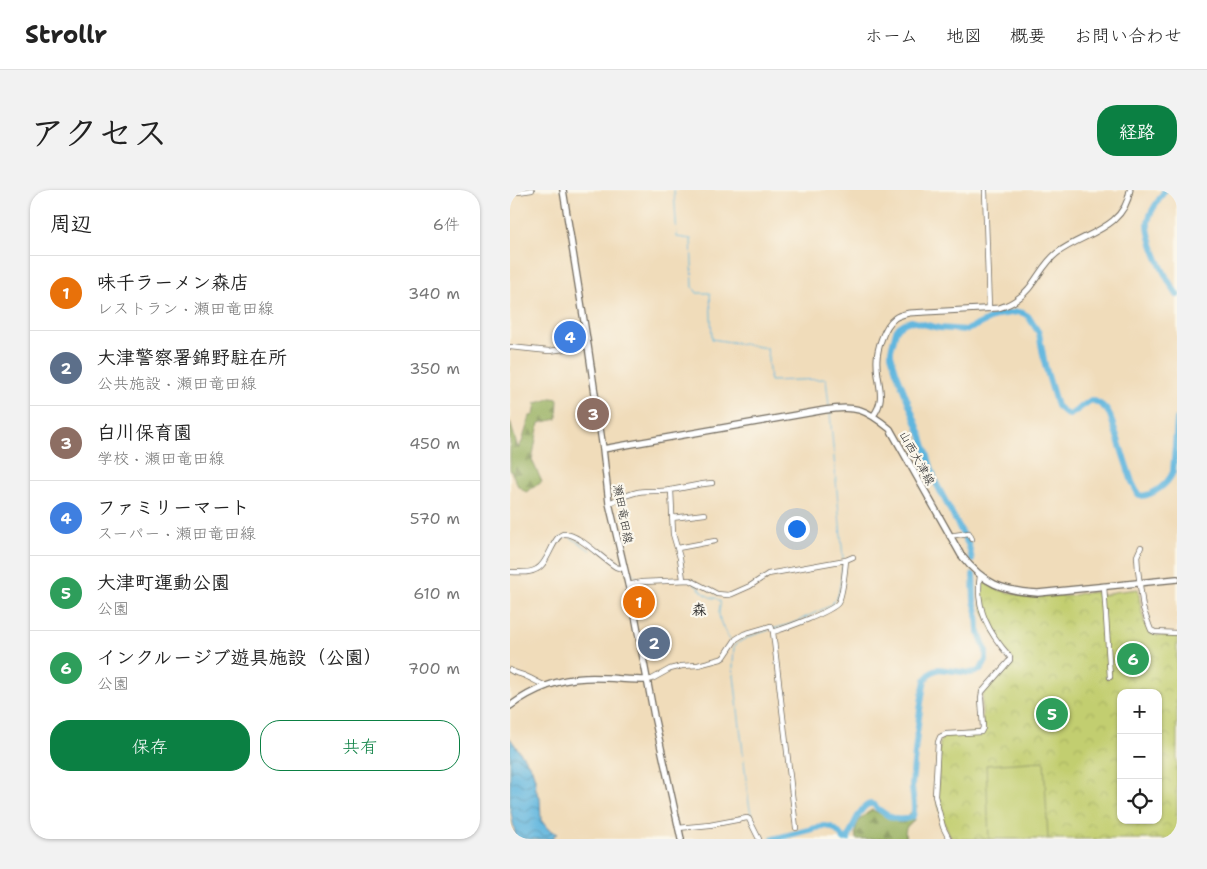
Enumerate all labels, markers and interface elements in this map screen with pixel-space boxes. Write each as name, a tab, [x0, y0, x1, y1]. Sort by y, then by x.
text: Strollr	[25, 19, 107, 51]
text: ホーム	[865, 24, 918, 48]
text: 地図	[946, 24, 982, 48]
text: 概要	[1010, 24, 1046, 48]
text: お問い合わせ	[1074, 24, 1182, 48]
button: 経路	[1097, 105, 1177, 156]
text: アクセス	[30, 109, 168, 156]
text: 周辺	[50, 210, 92, 238]
text: 6件	[433, 214, 460, 235]
text: 味千ラーメン森店	[97, 270, 249, 295]
text: 1	[62, 283, 70, 304]
text: 340 m	[408, 283, 460, 304]
text: レストラン · 瀬田竜田線	[97, 298, 274, 319]
pin: 4	[554, 318, 586, 356]
text: 大津警察署錦野駐在所	[97, 345, 287, 370]
text: 2	[60, 358, 72, 379]
text: 350 m	[409, 358, 460, 379]
text: 公共施設 · 瀬田竜田線	[97, 373, 256, 394]
pin: 3	[577, 395, 609, 433]
text: 白川保育園	[97, 420, 192, 445]
street label: 山西大津線	[895, 428, 939, 488]
text: 3	[60, 433, 72, 454]
text: 450 m	[409, 433, 460, 454]
text: 学校 · 瀬田竜田線	[97, 448, 224, 469]
street label: 瀬田竜田線	[609, 483, 637, 545]
text: ファミリーマート	[97, 495, 250, 520]
text: 4	[60, 508, 72, 529]
text: 570 m	[410, 508, 460, 529]
your location	[784, 516, 810, 542]
text: スーパー · 瀬田竜田線	[97, 523, 256, 544]
text: 大津町運動公園	[97, 570, 230, 595]
text: 5	[61, 583, 71, 604]
text: 610 m	[413, 583, 460, 604]
pin: 1	[623, 583, 655, 621]
text: 公園	[97, 598, 129, 619]
district label: 森	[691, 600, 707, 620]
pin: 2	[638, 624, 670, 662]
pin: 6	[1117, 640, 1149, 678]
text: インクルージブ遊具施設（公園）	[97, 645, 382, 670]
text: 6	[60, 658, 72, 679]
text: 700 m	[408, 658, 460, 679]
text: 公園	[97, 673, 129, 694]
map controls	[1117, 689, 1162, 824]
button: +	[1117, 689, 1162, 734]
pin: 5	[1036, 695, 1068, 733]
button: 保存	[50, 720, 250, 771]
button: 共有	[260, 720, 460, 771]
button: −	[1117, 734, 1162, 779]
button: locate	[1117, 779, 1162, 824]

